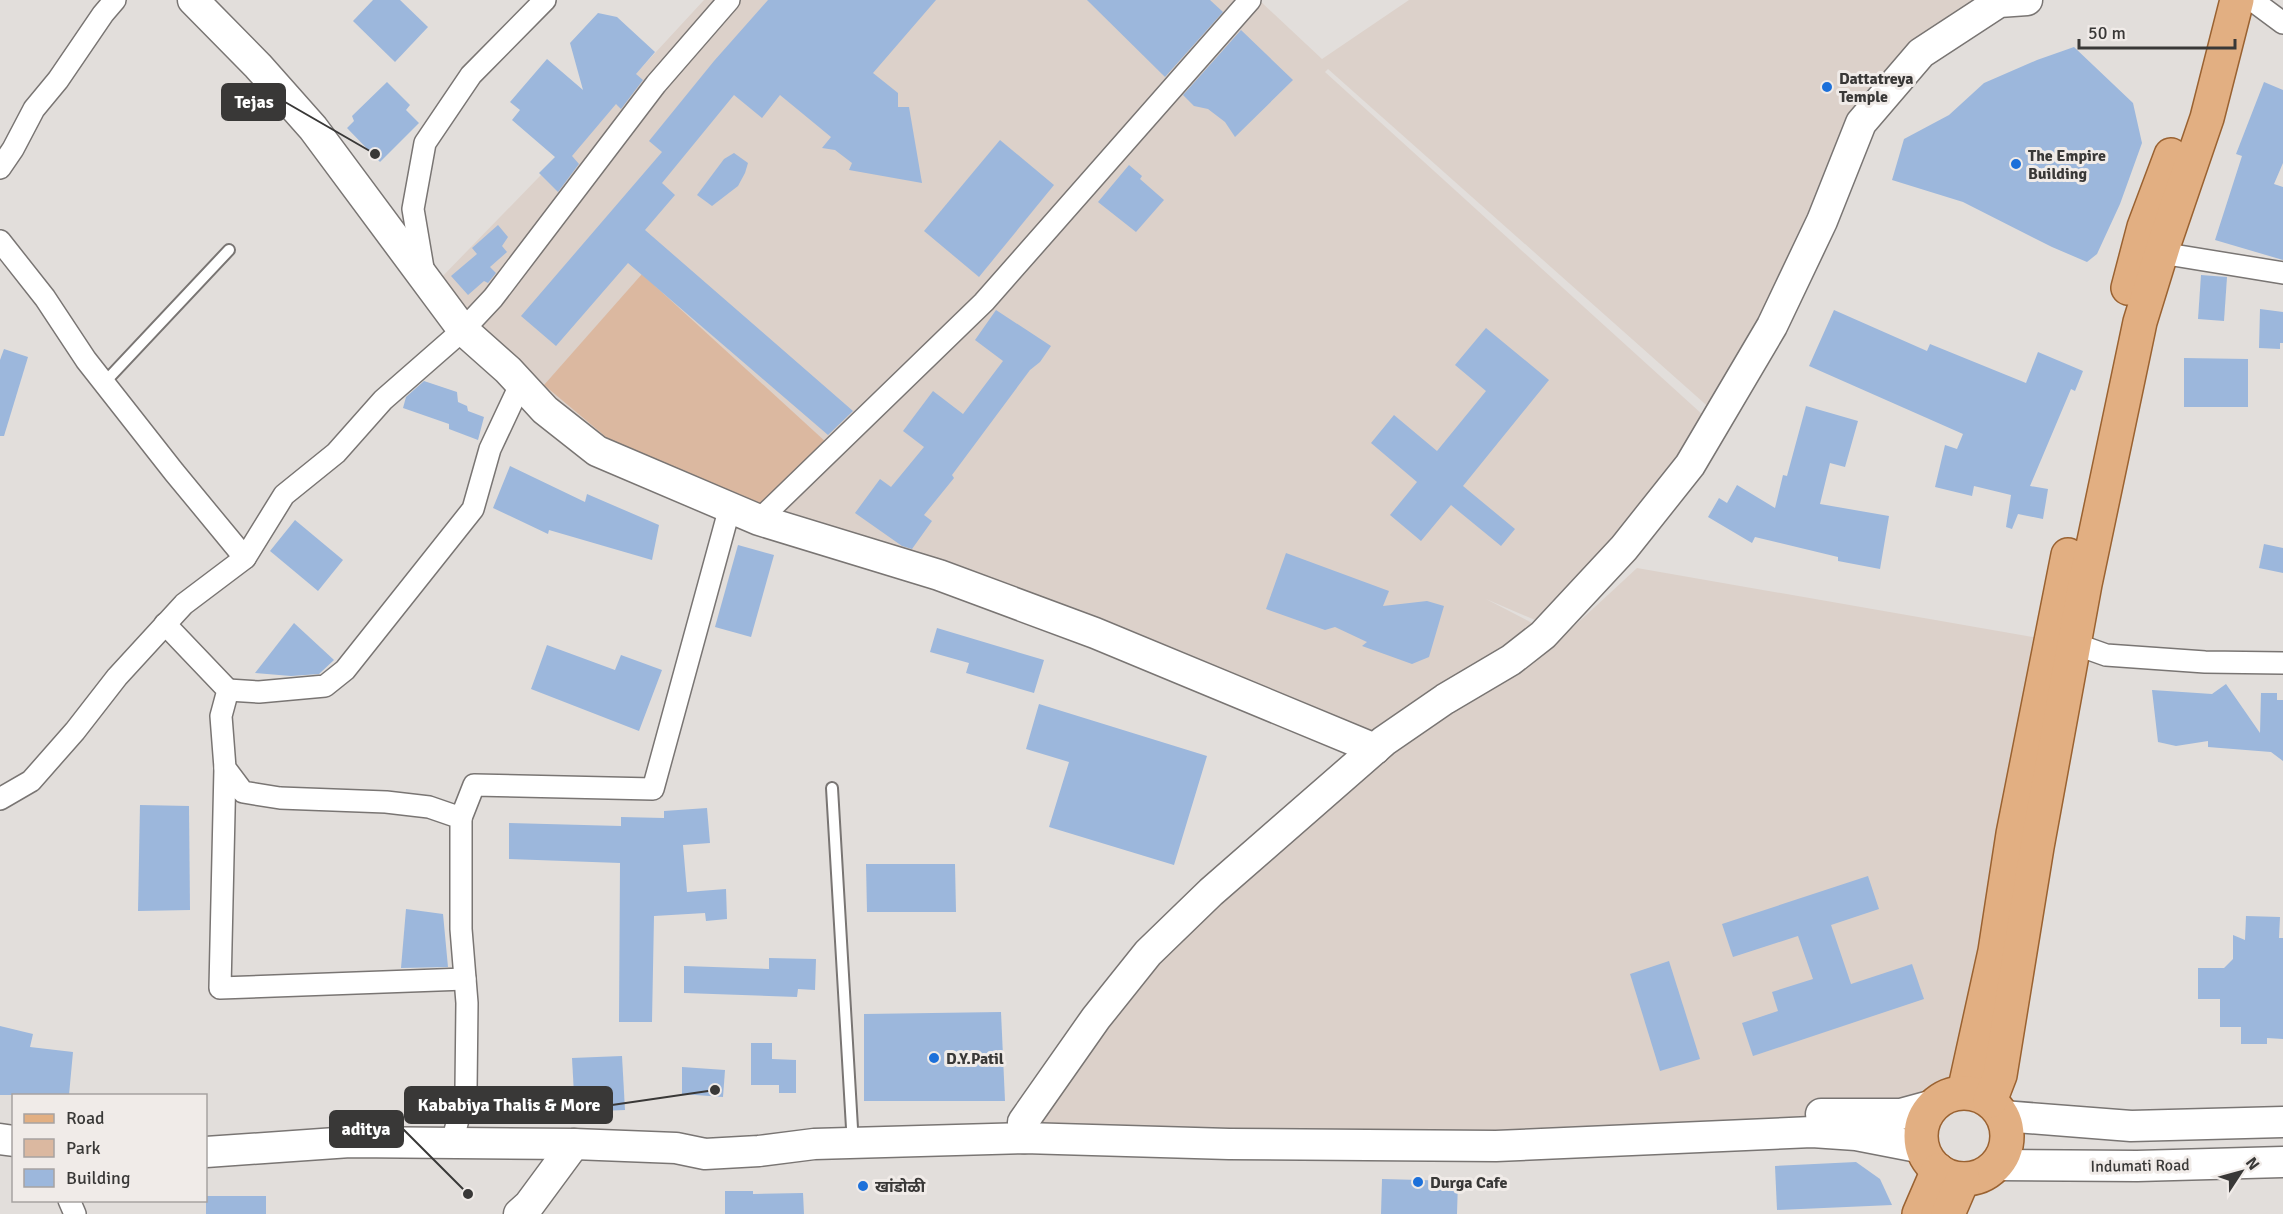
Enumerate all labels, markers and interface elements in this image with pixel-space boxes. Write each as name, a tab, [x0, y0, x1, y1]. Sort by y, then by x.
scale bar	[2079, 12, 2235, 50]
text: 50 m	[2088, 22, 2126, 44]
place label: Dattatreya Temple	[1839, 69, 1914, 107]
marker: Dattatreya Temple	[1820, 80, 1834, 94]
callout: Tejas	[222, 84, 285, 120]
text: Tejas	[234, 91, 274, 113]
place label: The Empire Building	[2028, 146, 2106, 184]
marker: The Empire Building	[2009, 157, 2023, 171]
place label: D.Y.Patil	[946, 1049, 1004, 1069]
marker: D.Y.Patil	[927, 1051, 941, 1065]
callout: Kababiya Thalis & More	[405, 1087, 612, 1123]
legend	[12, 1094, 207, 1202]
text: Kababiya Thalis & More	[418, 1094, 601, 1116]
text: Road	[66, 1107, 105, 1129]
callout: aditya	[330, 1111, 403, 1147]
text: aditya	[341, 1118, 391, 1140]
text: Park	[66, 1137, 101, 1159]
north arrow	[2211, 1142, 2271, 1202]
text: N	[2241, 1153, 2264, 1174]
street label: Indumati Road	[2090, 1155, 2190, 1177]
text: Building	[66, 1167, 130, 1189]
place label: Durga Cafe	[1430, 1173, 1508, 1193]
marker: Durga Cafe	[1411, 1175, 1425, 1189]
place label: खांडोळी	[875, 1177, 926, 1197]
marker: खांडोळी	[856, 1179, 870, 1193]

